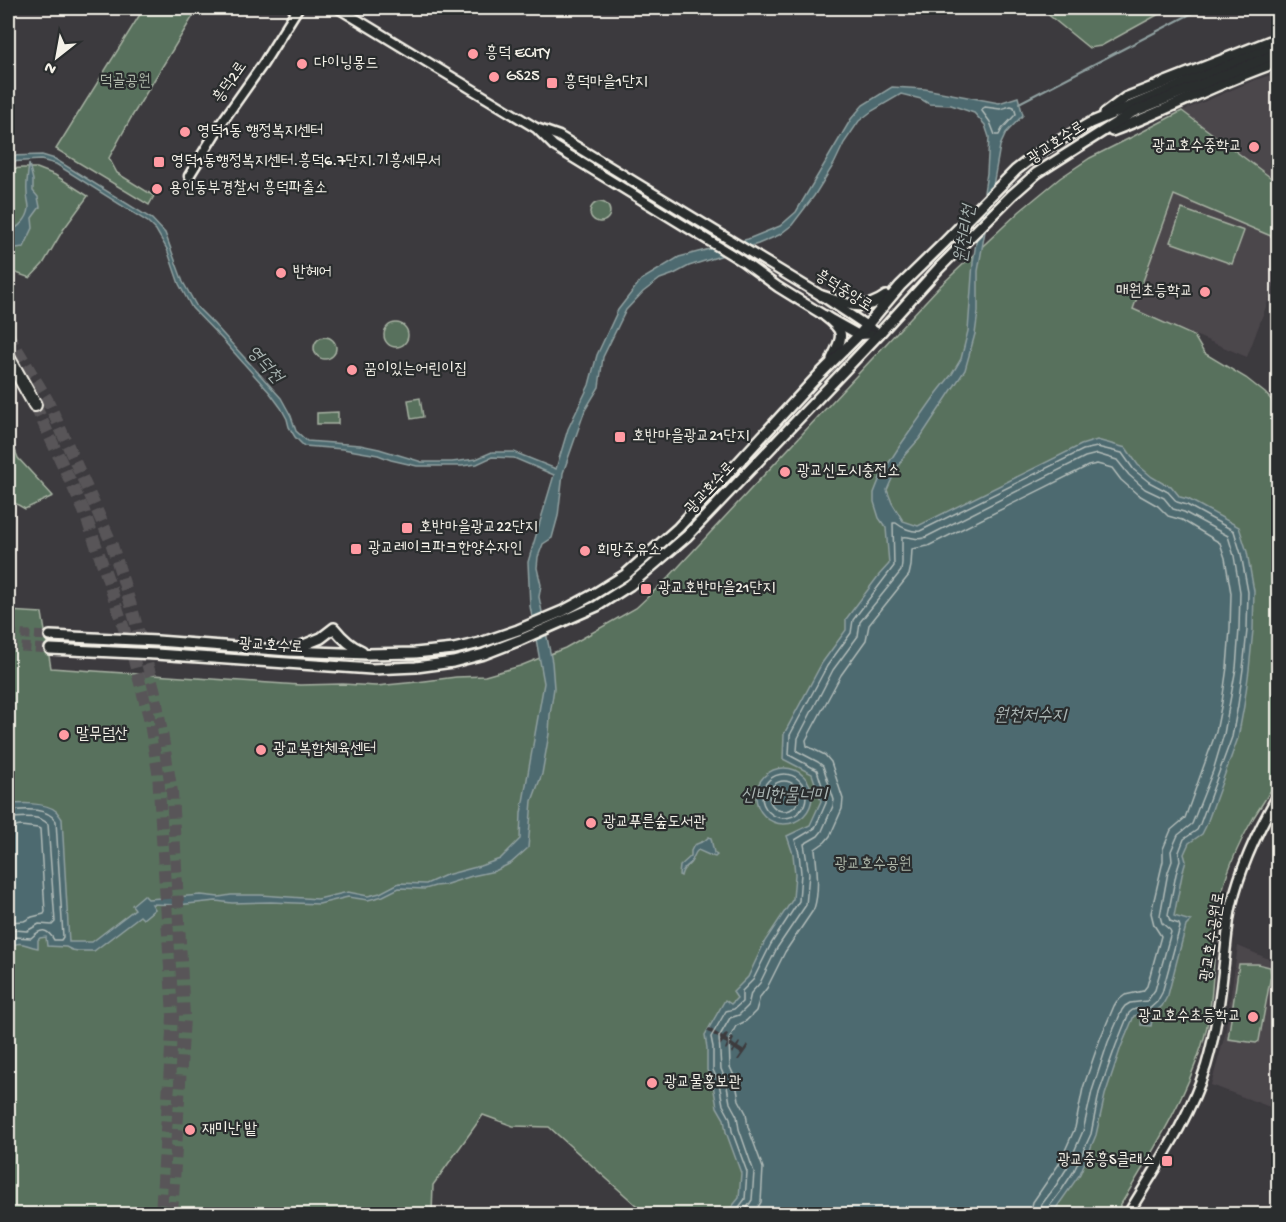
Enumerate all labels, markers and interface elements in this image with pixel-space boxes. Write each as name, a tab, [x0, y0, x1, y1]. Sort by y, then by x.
north arrow	[27, 27, 87, 87]
place label: 흥덕 ECITY	[485, 44, 551, 64]
marker: 흥덕 ECITY	[466, 47, 480, 61]
place label: 다이닝몽드	[314, 55, 378, 74]
text: N	[41, 56, 60, 78]
marker: 다이닝몽드	[295, 57, 309, 71]
street label: 흥덕2로	[209, 58, 252, 107]
place label: GS25	[506, 68, 540, 87]
marker: GS25	[487, 70, 501, 84]
park label: 덕골공원	[99, 73, 151, 92]
place label: 흥덕마을1단지	[564, 73, 648, 93]
marker: 흥덕마을1단지	[545, 76, 559, 90]
street label: 광교호수로	[1025, 119, 1089, 169]
place label: 영덕1동 행정복지센터	[197, 123, 323, 142]
marker: 영덕1동 행정복지센터	[178, 125, 192, 139]
place label: 광교호수중학교	[1152, 138, 1242, 157]
marker: 광교호수중학교	[1247, 140, 1261, 154]
place label: 영덕1동행정복지센터.흥덕6.7단지.기흥세무서	[171, 152, 441, 172]
marker: 영덕1동행정복지센터.흥덕6.7단지.기흥세무서	[152, 155, 166, 169]
place label: 용인동부경찰서 흥덕파출소	[169, 179, 327, 199]
marker: 용인동부경찰서 흥덕파출소	[150, 182, 164, 196]
water label: 원천리천	[951, 202, 981, 264]
place label: 반헤어	[293, 264, 332, 283]
marker: 반헤어	[274, 266, 288, 280]
street label: 흥덕중앙로	[811, 266, 876, 317]
place label: 매원초등학교	[1116, 283, 1193, 302]
marker: 매원초등학교	[1198, 285, 1212, 299]
water label: 영덕천	[242, 342, 287, 389]
place label: 꿈이있는어린이집	[364, 361, 467, 380]
marker: 꿈이있는어린이집	[345, 363, 359, 377]
place label: 호반마을광교21단지	[632, 428, 749, 447]
marker: 호반마을광교21단지	[613, 430, 627, 444]
street label: 광교호수로	[682, 459, 740, 519]
place label: 광교신도시충전소	[797, 463, 900, 482]
marker: 광교신도시충전소	[778, 465, 792, 479]
place label: 호반마을광교22단지	[419, 519, 538, 538]
marker: 호반마을광교22단지	[400, 521, 414, 535]
place label: 광교레이크파크한양수자인	[368, 540, 523, 559]
marker: 광교레이크파크한양수자인	[349, 542, 363, 556]
place label: 희망주유소	[597, 542, 661, 561]
marker: 희망주유소	[578, 544, 592, 558]
place label: 광교호반마을21단지	[658, 580, 775, 599]
marker: 광교호반마을21단지	[639, 582, 653, 596]
street label: 광교호수로	[238, 635, 304, 659]
water label: 원천저수지	[994, 706, 1069, 727]
place label: 말무덤산	[76, 726, 128, 745]
marker: 말무덤산	[57, 728, 71, 742]
place label: 광교복합체육센터	[273, 741, 376, 760]
marker: 광교복합체육센터	[254, 743, 268, 757]
water label: 신비한물너미	[741, 786, 829, 807]
place label: 광교푸른숲도서관	[603, 813, 706, 833]
marker: 광교푸른숲도서관	[584, 816, 598, 830]
park label: 광교호수공원	[834, 856, 912, 875]
street label: 광교호수공원로	[1198, 891, 1230, 983]
place label: 광교호수초등학교	[1138, 1008, 1241, 1027]
marker: 광교호수초등학교	[1246, 1010, 1260, 1024]
place label: 광교물홍보관	[664, 1073, 741, 1093]
marker: 광교물홍보관	[645, 1076, 659, 1090]
place label: 재미난 밭	[202, 1121, 257, 1140]
marker: 재미난 밭	[183, 1123, 197, 1137]
place label: 광교중흥S클래스	[1057, 1151, 1155, 1171]
marker: 광교중흥S클래스	[1160, 1154, 1174, 1168]

